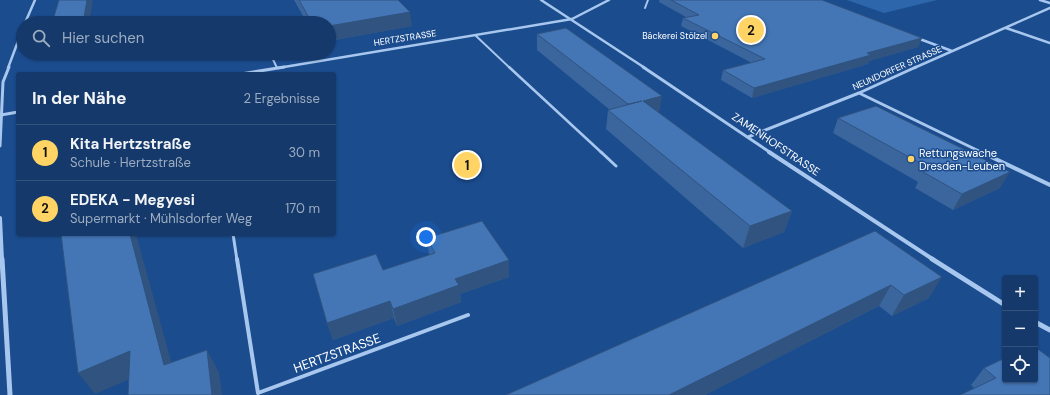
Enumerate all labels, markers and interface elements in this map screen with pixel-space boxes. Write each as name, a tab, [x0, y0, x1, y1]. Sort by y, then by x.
pin: 2	[738, 15, 764, 45]
search box	[16, 16, 336, 60]
icon: search	[30, 27, 52, 49]
street label: HERTZSTRASSE	[373, 27, 437, 49]
text: Hier suchen	[62, 28, 144, 48]
place label: Bäckerei Stölzel	[642, 30, 707, 42]
marker: Bäckerei Stölzel	[710, 31, 720, 41]
street label: NEUNDORFER STRASSE	[850, 43, 944, 93]
text: In der Nähe	[32, 87, 127, 109]
text: 2 Ergebnisse	[244, 90, 320, 107]
street label: ZAMENHOFSTRASSE	[729, 109, 823, 179]
text: Kita Hertzstraße	[70, 134, 191, 154]
text: 1	[43, 144, 47, 161]
text: 30 m	[288, 144, 320, 161]
place label: Rettungswache Dresden-Leuben	[919, 146, 1005, 173]
pin: 1	[454, 150, 480, 180]
text: Schule · Hertzstraße	[70, 154, 191, 171]
marker: Rettungswache Dresden-Leuben	[906, 154, 916, 164]
text: EDEKA - Megyesi	[70, 190, 195, 210]
text: 2	[41, 200, 49, 217]
text: 170 m	[285, 200, 320, 217]
text: Supermarkt · Mühlsdorfer Weg	[70, 210, 252, 227]
your location	[416, 227, 436, 247]
map controls	[1002, 275, 1038, 383]
button: +	[1002, 275, 1038, 311]
button: −	[1002, 311, 1038, 347]
street label: HERTZSTRASSE	[291, 329, 383, 377]
button: locate	[1002, 347, 1038, 383]

